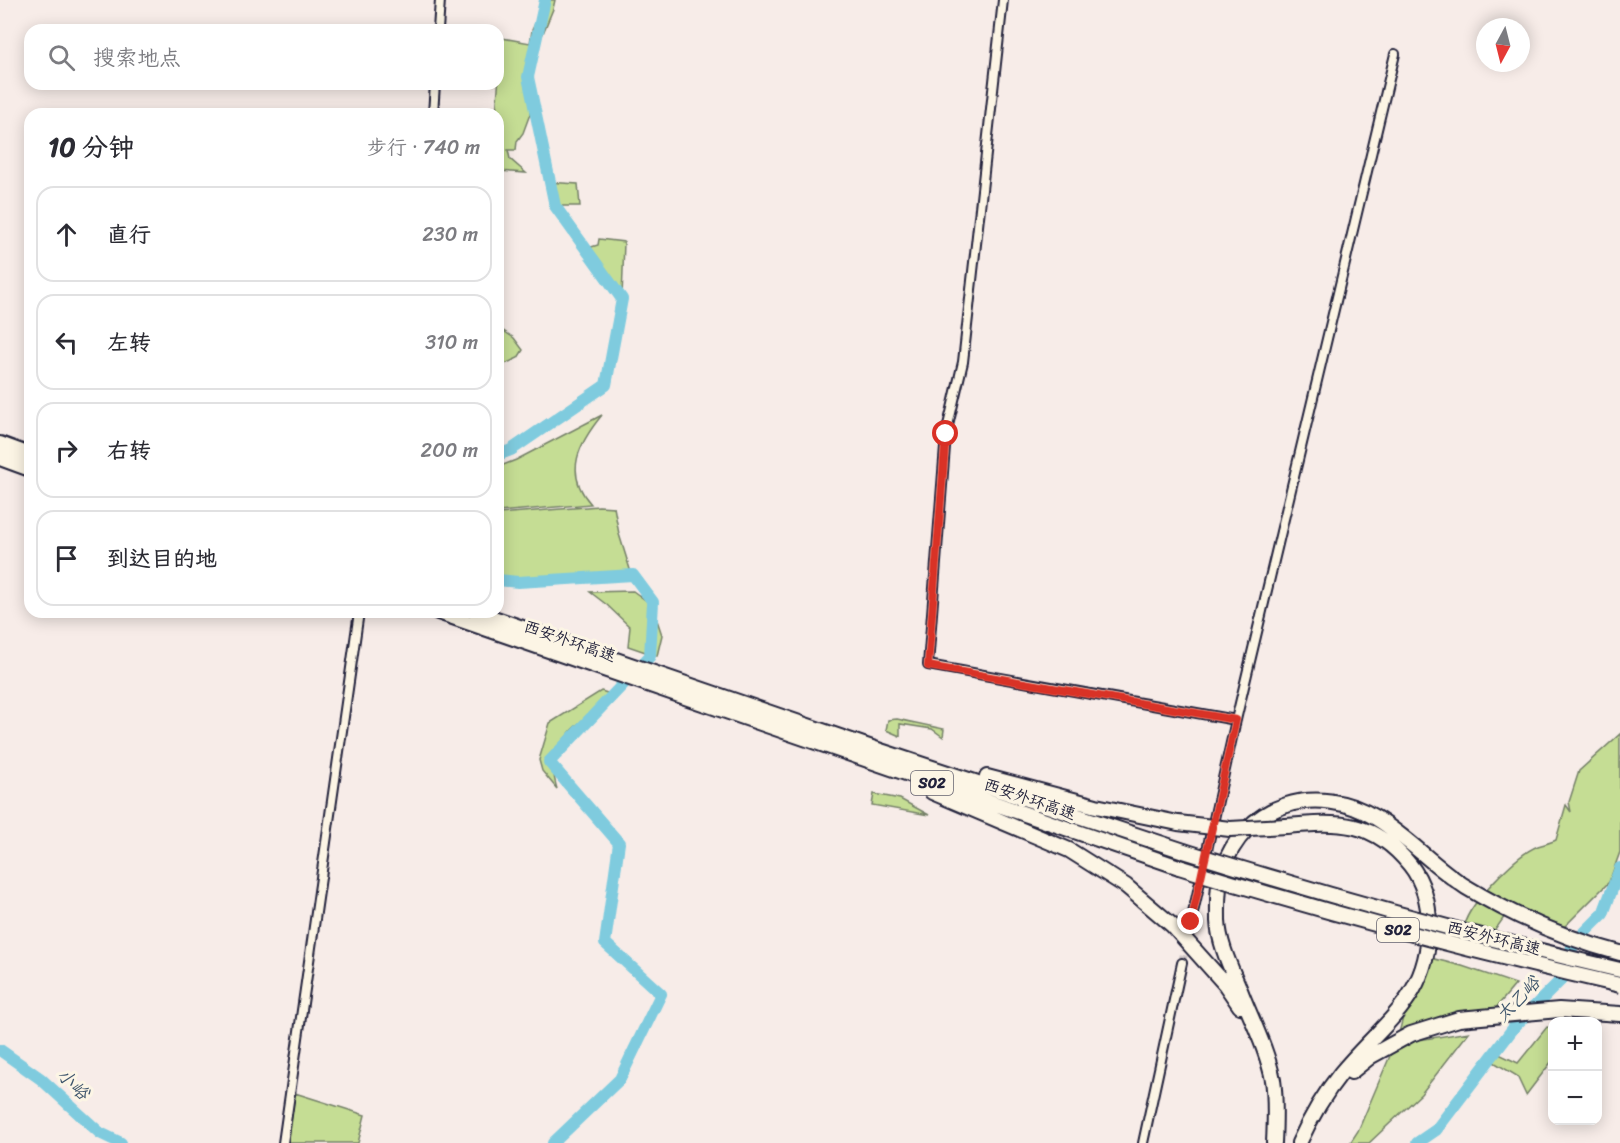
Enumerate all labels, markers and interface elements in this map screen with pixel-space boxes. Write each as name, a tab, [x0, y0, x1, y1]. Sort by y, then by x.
north arrow	[1476, 18, 1530, 72]
search box	[24, 24, 504, 90]
text: 搜索地点	[93, 38, 181, 77]
icon: search	[45, 41, 78, 74]
text: 10 分钟	[48, 124, 134, 170]
text: 步行 · 740 m	[367, 130, 480, 165]
text: 直行	[107, 215, 151, 254]
text: 230 m	[422, 217, 478, 252]
icon: ahead	[50, 218, 83, 251]
text: 左转	[107, 323, 151, 362]
text: 310 m	[425, 325, 478, 360]
icon: left	[50, 326, 83, 359]
route start	[932, 420, 958, 446]
text: 右转	[107, 431, 151, 470]
text: 200 m	[421, 433, 478, 468]
icon: right	[50, 434, 83, 467]
text: 到达目的地	[107, 539, 217, 578]
icon: arrive	[50, 542, 83, 575]
street label: 西安外环高速	[520, 612, 620, 670]
street label: 西安外环高速	[980, 770, 1080, 828]
road number: S02	[911, 771, 953, 795]
route end	[1177, 908, 1203, 934]
street label: 西安外环高速	[1444, 912, 1544, 964]
road number: S02	[1377, 918, 1419, 942]
water label: 太乙峪	[1488, 967, 1550, 1030]
map controls	[1548, 1017, 1602, 1125]
button: +	[1548, 1017, 1602, 1071]
water label: 小峪	[49, 1060, 99, 1109]
button: −	[1548, 1071, 1602, 1125]

